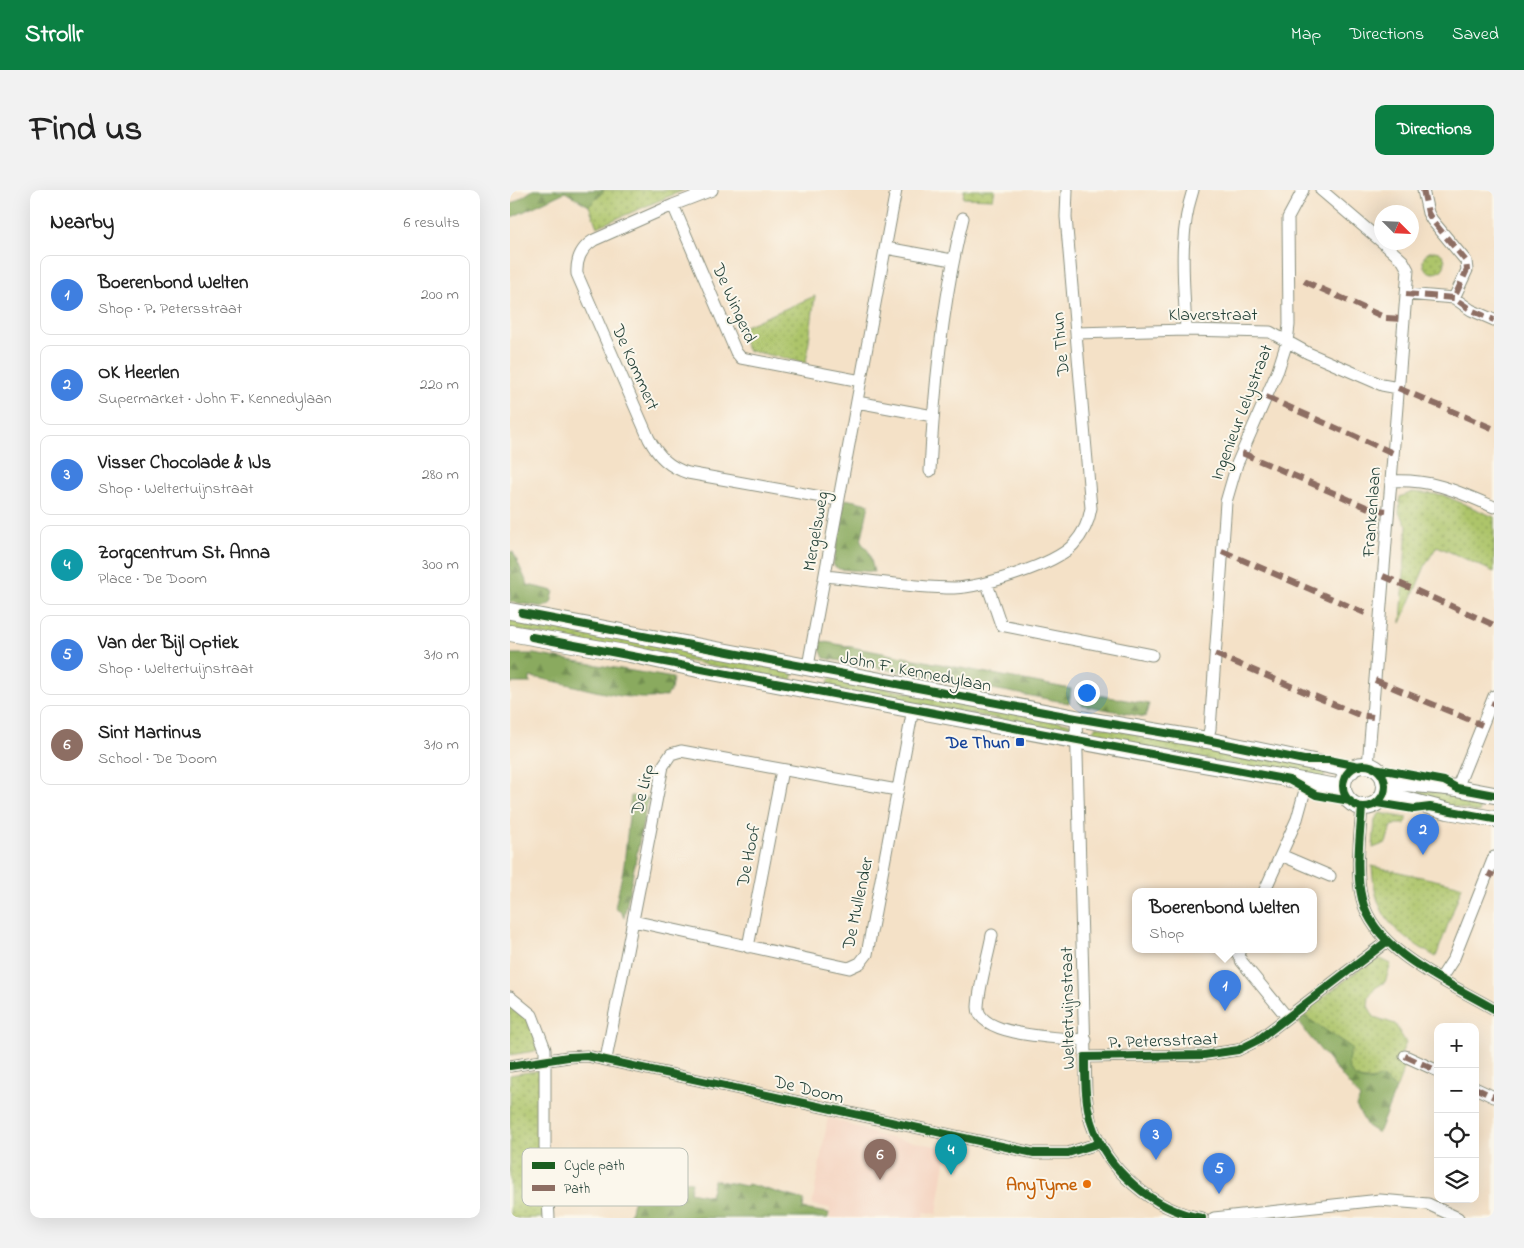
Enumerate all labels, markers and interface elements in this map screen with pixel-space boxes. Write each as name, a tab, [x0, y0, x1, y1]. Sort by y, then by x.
text: Strollr	[25, 18, 83, 53]
text: Map	[1291, 22, 1321, 48]
text: Directions	[1349, 22, 1424, 48]
text: Saved	[1452, 22, 1499, 48]
text: Find us	[30, 105, 142, 156]
button: Directions	[1375, 105, 1494, 155]
north arrow	[1374, 205, 1419, 250]
text: Nearby	[50, 208, 114, 238]
text: 6 results	[403, 211, 460, 235]
street label: De Wingerd	[703, 259, 762, 348]
text: Boerenbond Welten	[98, 270, 248, 297]
text: 1	[64, 283, 70, 307]
text: 200 m	[421, 283, 459, 307]
text: Shop · P. Petersstraat	[98, 297, 242, 321]
street label: Klaverstraat	[1169, 303, 1257, 329]
street label: De Thun	[1046, 311, 1078, 378]
street label: De Kommert	[603, 320, 665, 415]
street label: Ingenieur Lelystraat	[1205, 341, 1282, 485]
text: OK Heerlen	[98, 360, 179, 387]
text: 2	[63, 373, 71, 397]
text: 220 m	[420, 373, 459, 397]
text: Supermarket · John F. Kennedylaan	[98, 387, 332, 411]
text: Visser Chocolade & IJs	[98, 450, 271, 477]
text: 3	[64, 463, 70, 487]
text: 280 m	[422, 463, 459, 487]
street label: Frankenlaan	[1357, 466, 1389, 559]
text: Shop · Weltertuijnstraat	[98, 477, 254, 501]
street label: Mergelsweg	[797, 489, 838, 574]
text: Zorgcentrum St. Anna	[98, 540, 270, 567]
text: 4	[64, 553, 70, 577]
text: 300 m	[422, 553, 459, 577]
text: Place · De Doom	[98, 567, 207, 591]
text: Van der Bijl Optiek	[98, 630, 239, 657]
text: 5	[62, 643, 72, 667]
text: 310 m	[424, 643, 459, 667]
street label: John F. Kennedylaan	[838, 646, 994, 700]
text: Shop · Weltertuijnstraat	[98, 657, 254, 681]
your location	[1074, 680, 1100, 706]
text: Sint Martinus	[98, 720, 201, 747]
place label: De Thun	[945, 731, 1010, 757]
text: 6	[63, 733, 71, 757]
text: 310 m	[424, 733, 459, 757]
marker: De Thun	[1014, 736, 1026, 748]
text: School · De Doom	[98, 747, 217, 771]
street label: De Lirp	[625, 761, 662, 818]
pin: 2	[1407, 814, 1439, 855]
street label: De Hoof	[731, 821, 769, 890]
street label: De Mullender	[836, 854, 881, 953]
popup	[1132, 888, 1317, 953]
text: Boerenbond Welten	[1149, 895, 1300, 922]
text: Shop	[1149, 922, 1184, 946]
street label: Weltertuijnstraat	[1055, 946, 1083, 1070]
pin: 1	[1209, 970, 1241, 1011]
map controls	[1434, 1023, 1479, 1203]
button: +	[1434, 1023, 1479, 1068]
street label: P. Petersstraat	[1108, 1027, 1219, 1057]
button: −	[1434, 1068, 1479, 1113]
street label: De Doom	[770, 1069, 846, 1112]
button: locate	[1434, 1113, 1479, 1158]
pin: 3	[1140, 1119, 1172, 1160]
pin: 4	[935, 1134, 967, 1175]
pin: 6	[864, 1139, 896, 1180]
legend	[522, 1148, 688, 1206]
pin: 5	[1203, 1153, 1235, 1194]
text: Cycle path	[564, 1156, 625, 1178]
button: layers	[1434, 1158, 1479, 1203]
place label: AnyTyme	[1006, 1173, 1078, 1200]
marker: AnyTyme	[1081, 1178, 1093, 1190]
text: Path	[564, 1179, 590, 1200]

